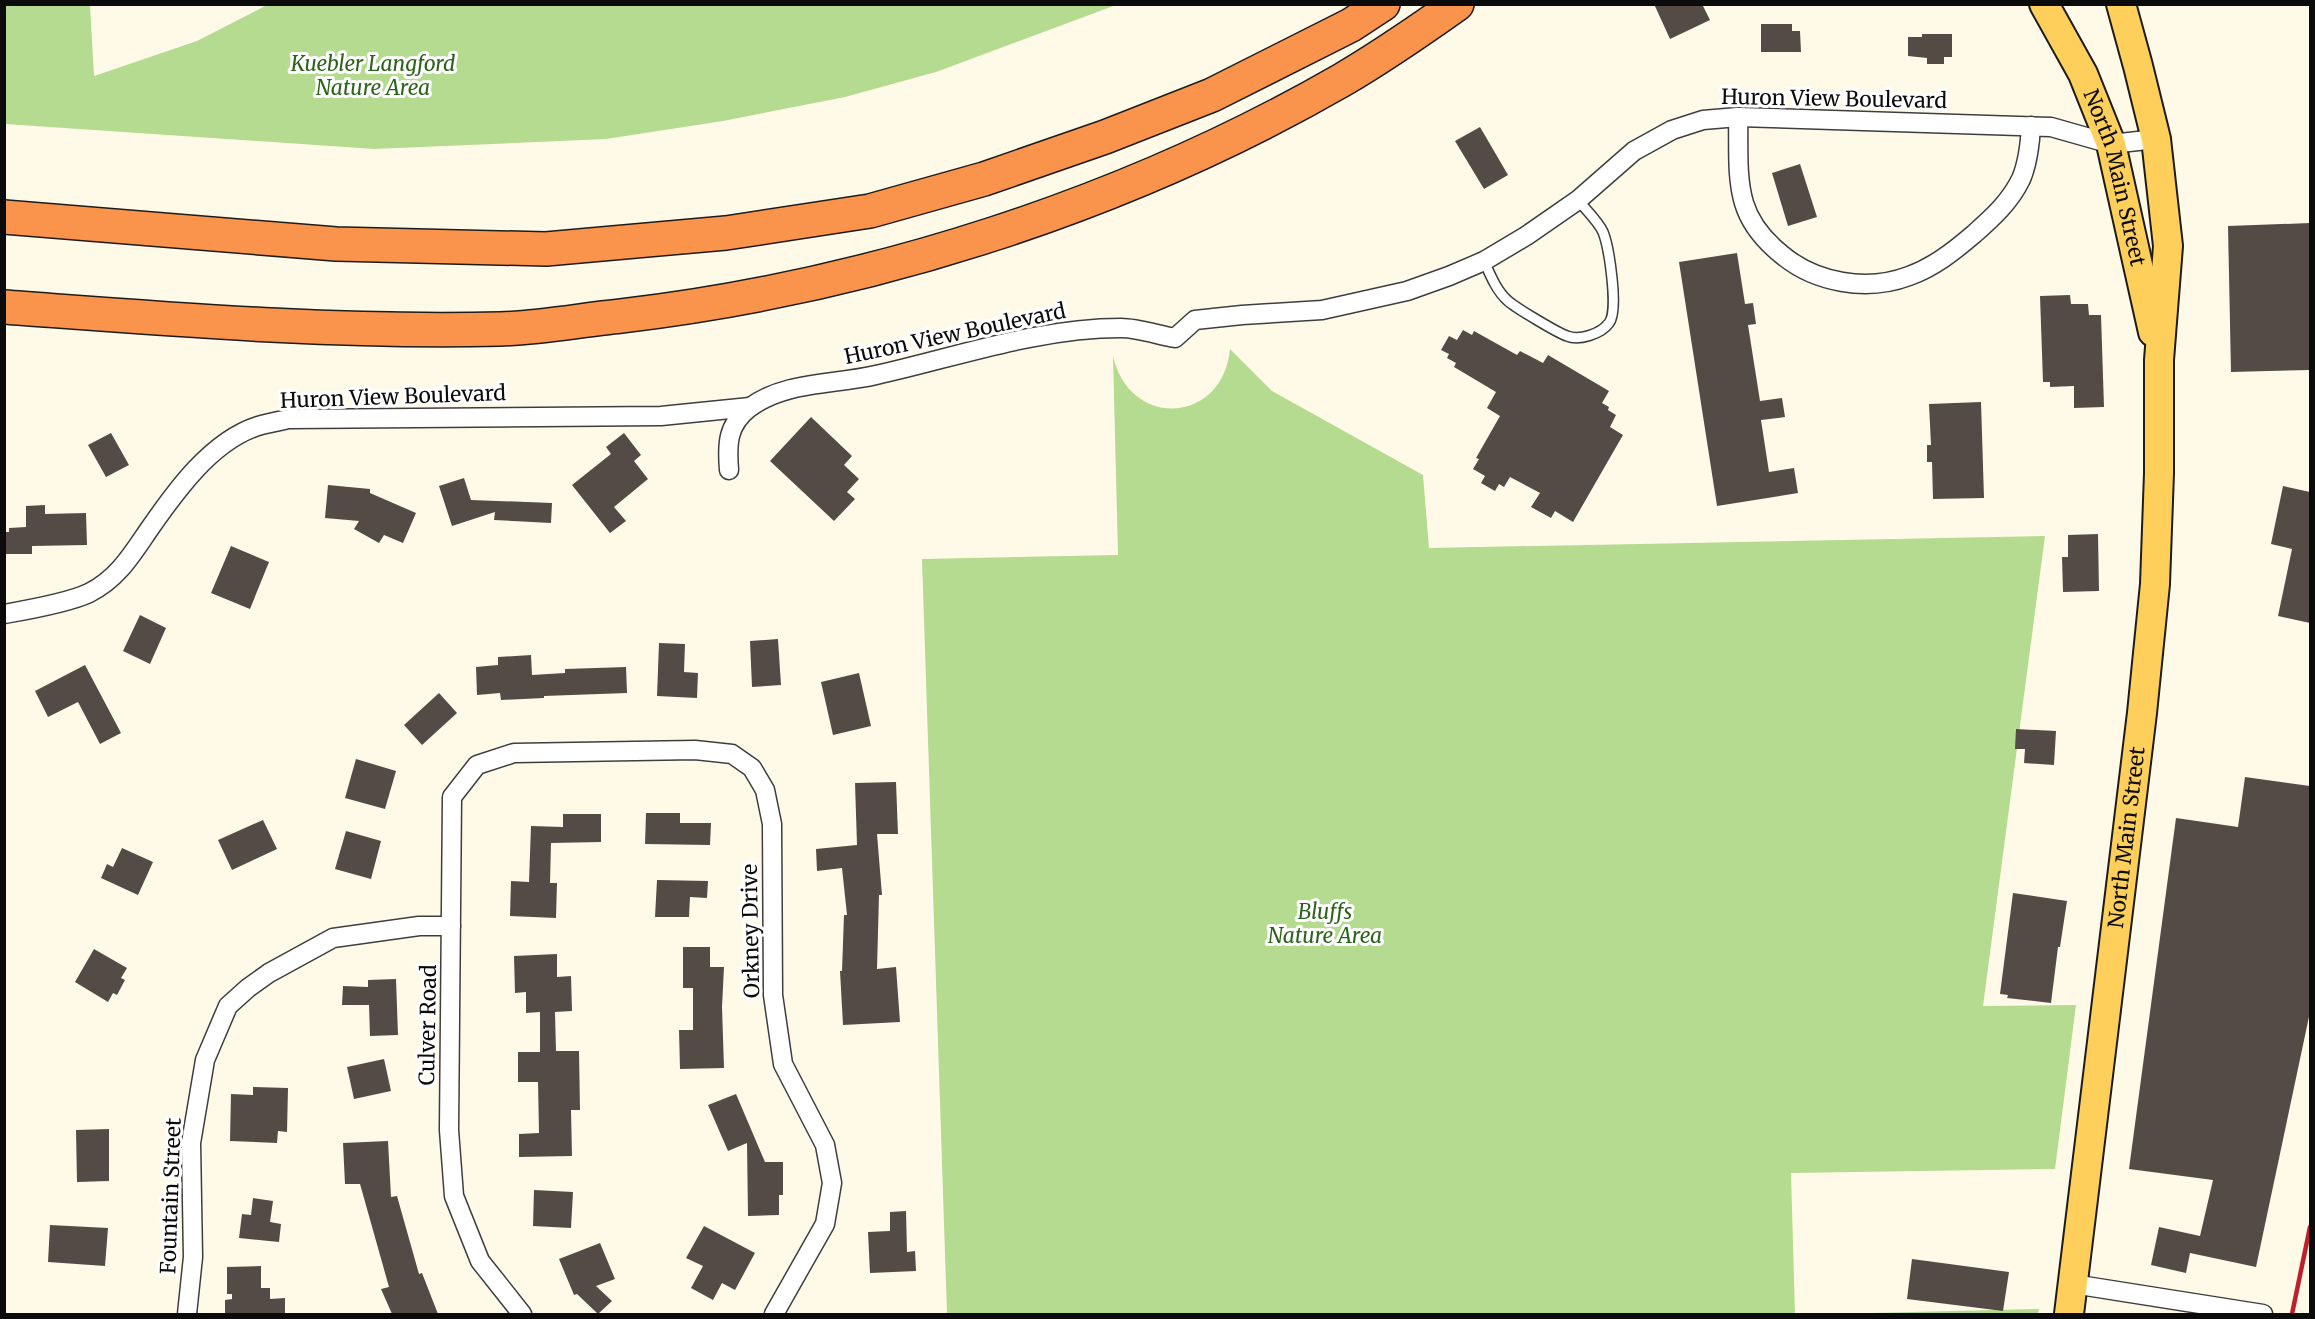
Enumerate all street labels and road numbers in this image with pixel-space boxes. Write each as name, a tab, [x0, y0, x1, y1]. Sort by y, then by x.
street label: Huron View Boulevard	[1721, 83, 1948, 114]
street label: North Main Street	[2077, 85, 2152, 269]
street label: Huron View Boulevard	[842, 297, 1069, 370]
street label: Huron View Boulevard	[280, 379, 507, 414]
street label: North Main Street	[2102, 745, 2151, 930]
street label: Orkney Drive	[736, 864, 765, 998]
street label: Culver Road	[413, 964, 442, 1086]
street label: Fountain Street	[154, 1117, 187, 1275]

